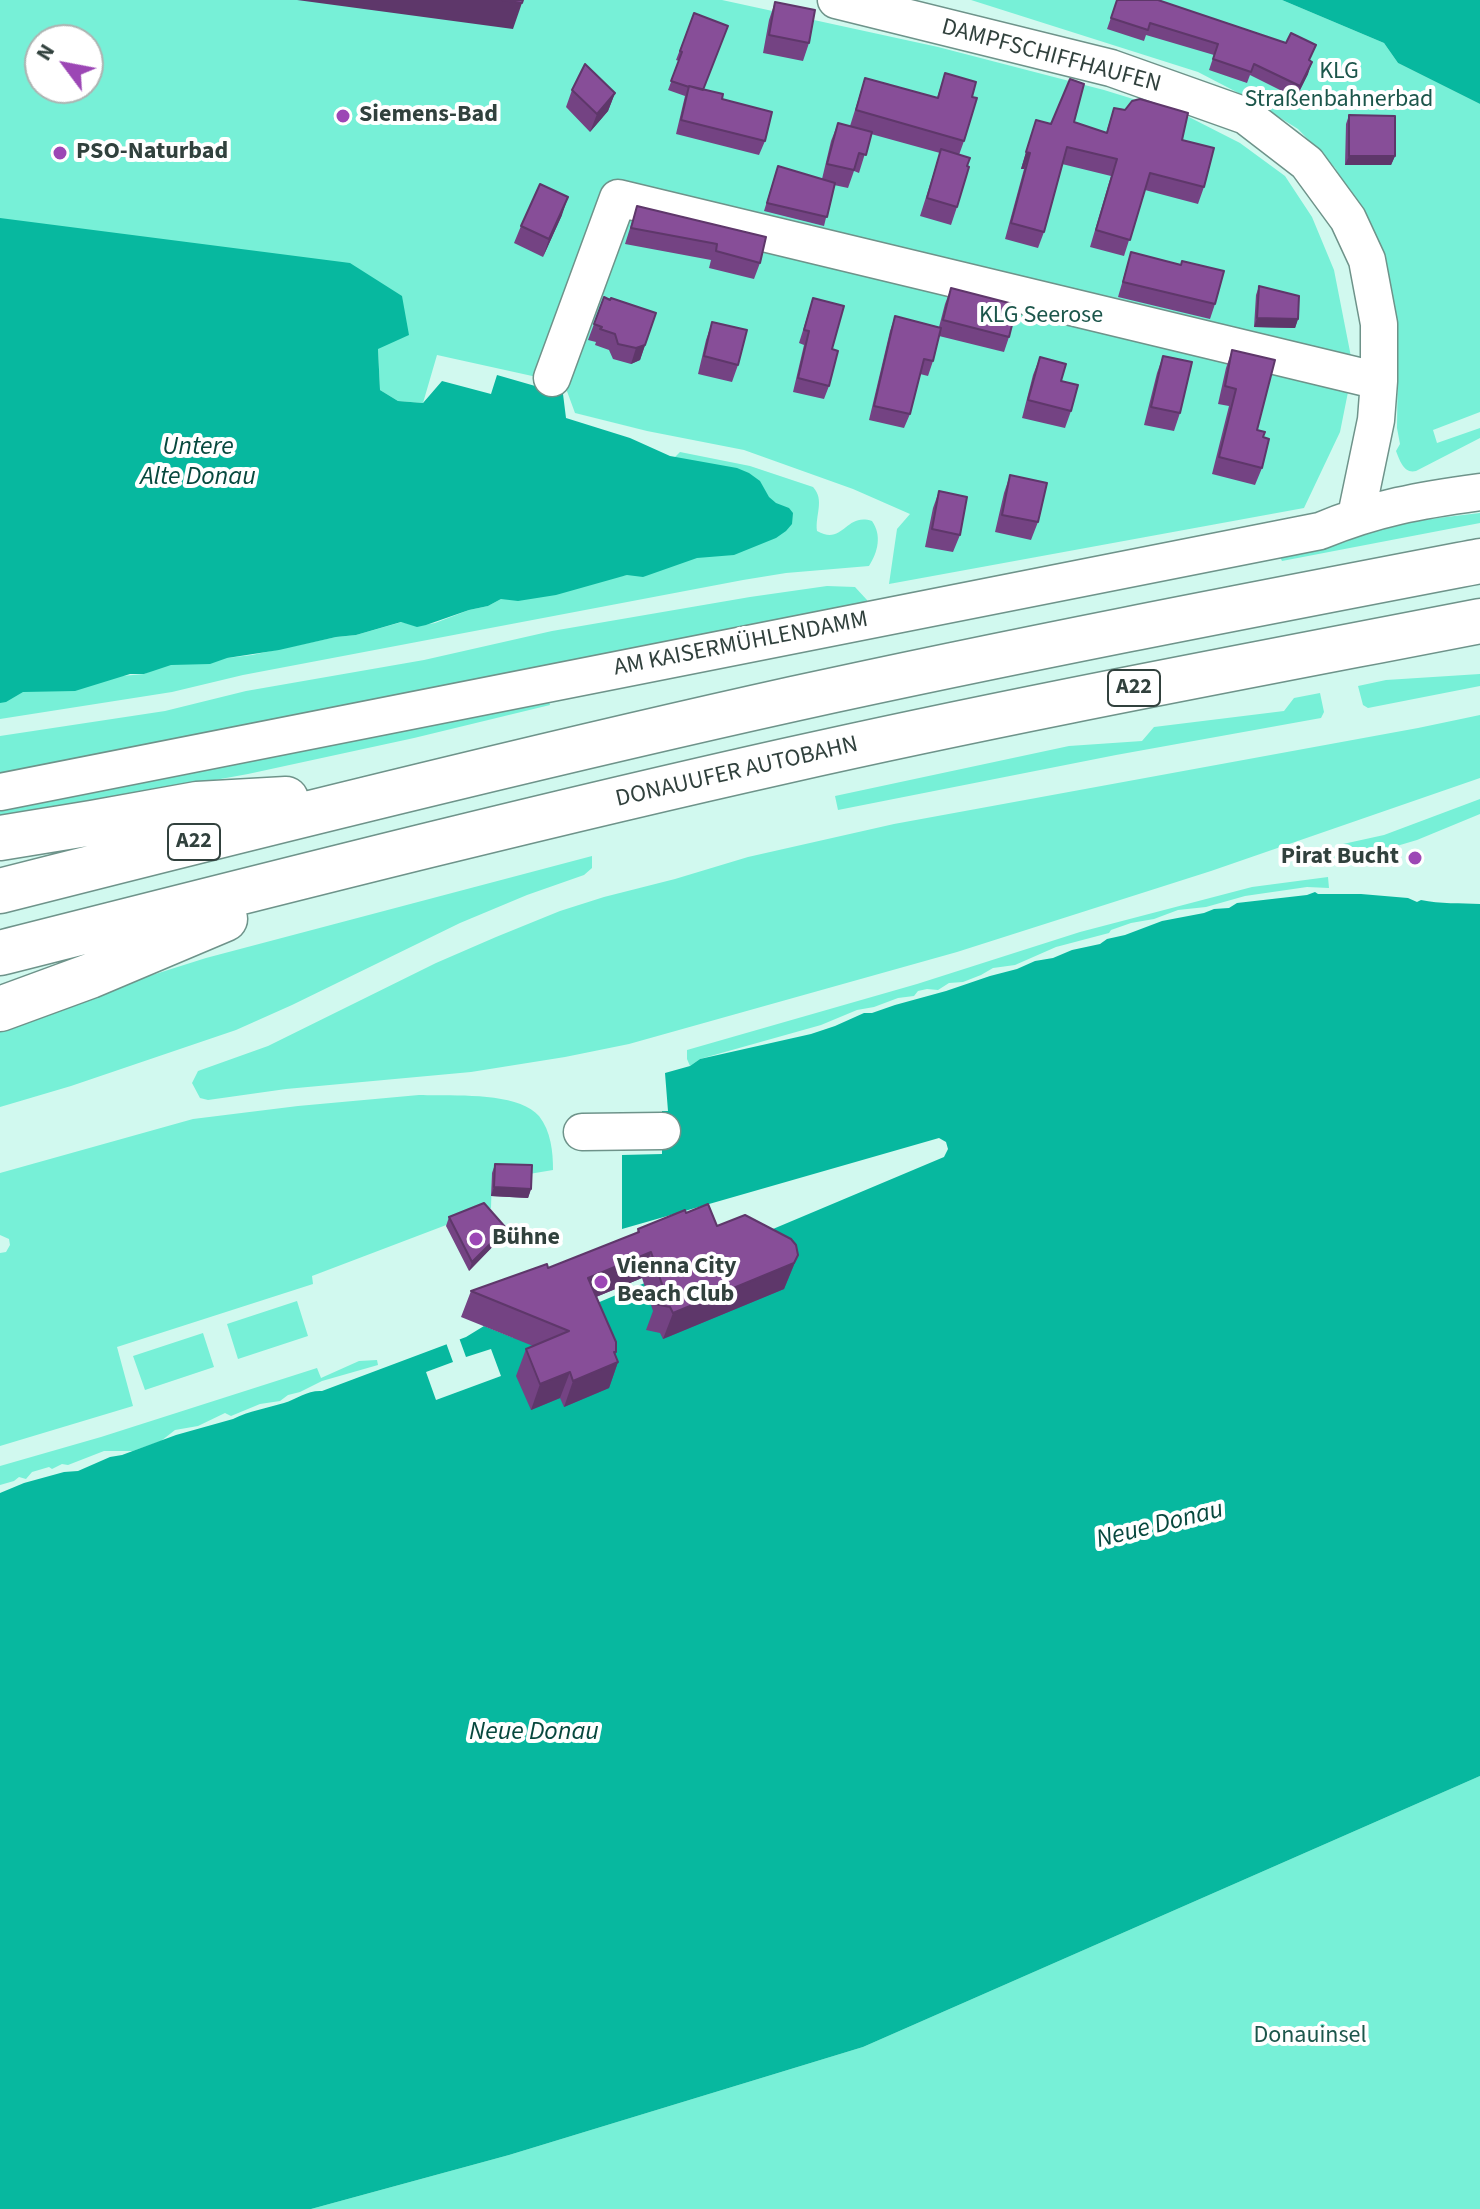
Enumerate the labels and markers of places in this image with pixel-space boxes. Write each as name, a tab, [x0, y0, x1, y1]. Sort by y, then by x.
place label: Siemens-Bad	[359, 102, 498, 130]
marker: Siemens-Bad	[334, 107, 352, 125]
place label: PSO-Naturbad	[76, 139, 228, 167]
marker: PSO-Naturbad	[51, 144, 69, 162]
place label: Pirat Bucht	[1281, 844, 1399, 872]
marker: Pirat Bucht	[1406, 849, 1424, 867]
place label: Bühne	[492, 1225, 560, 1253]
marker: Bühne	[467, 1230, 485, 1248]
place label: Vienna City Beach Club	[617, 1254, 737, 1310]
marker: Vienna City Beach Club	[592, 1273, 610, 1291]

